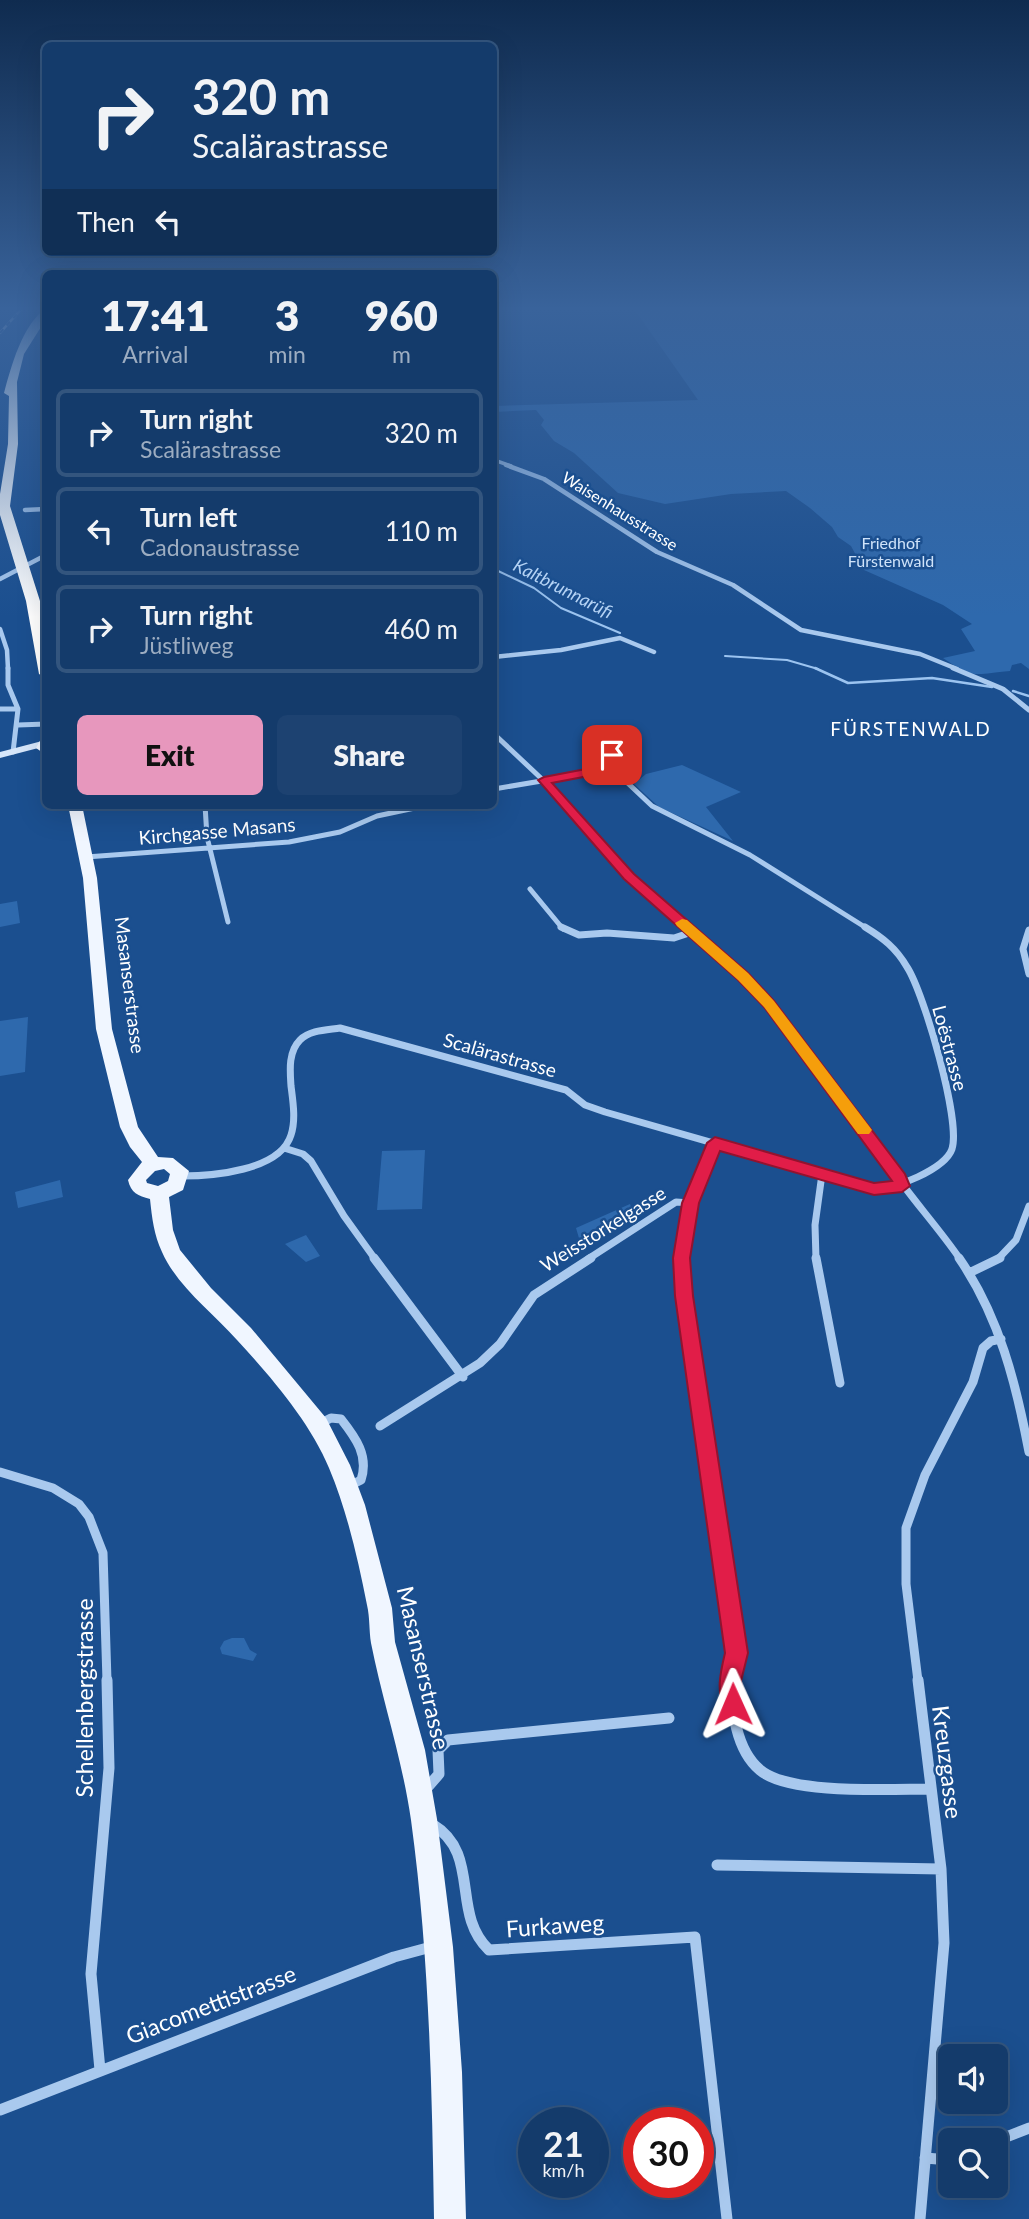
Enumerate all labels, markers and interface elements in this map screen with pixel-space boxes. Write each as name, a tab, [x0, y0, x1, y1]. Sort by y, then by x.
text: 320 m	[192, 67, 330, 125]
icon: right	[77, 70, 168, 161]
text: Scalärastrasse	[192, 126, 388, 165]
icon: left	[149, 203, 187, 241]
text: Then	[77, 206, 135, 238]
text: 17:41	[101, 290, 210, 340]
text: 3	[275, 290, 299, 340]
text: 960	[365, 290, 438, 340]
text: Arrival	[122, 340, 188, 368]
text: min	[269, 340, 306, 368]
text: m	[392, 340, 411, 368]
text: Turn right	[140, 403, 253, 435]
icon: right	[81, 414, 119, 452]
text: 320 m	[385, 417, 458, 449]
text: Scalärastrasse	[140, 435, 281, 463]
street label: Waisenhausstrasse	[559, 467, 682, 554]
text: Turn left	[140, 501, 237, 533]
icon: left	[81, 512, 119, 550]
text: 110 m	[385, 515, 458, 547]
text: Cadonaustrasse	[140, 533, 300, 561]
park label: Friedhof Fürstenwald	[848, 533, 934, 570]
water label: Kaltbrunnarüfi	[510, 554, 617, 623]
text: Turn right	[140, 599, 253, 631]
icon: right	[81, 610, 119, 648]
text: 460 m	[385, 613, 458, 645]
text: Jüstliweg	[140, 631, 233, 659]
button: Exit	[77, 715, 263, 795]
button: Share	[277, 715, 462, 795]
district label: FÜRSTENWALD	[830, 717, 992, 740]
pin	[582, 725, 642, 785]
icon: arrive	[593, 736, 631, 774]
street label: Kirchgasse Masans	[138, 812, 296, 849]
street label: Masanserstrasse	[111, 915, 150, 1055]
street label: Loëstrasse	[928, 1003, 973, 1093]
street label: Scalärastrasse	[441, 1027, 559, 1082]
street label: Weisstorkelgasse	[536, 1181, 670, 1276]
street label: Masanserstrasse	[392, 1583, 456, 1752]
street label: Schellenbergstrasse	[70, 1598, 98, 1798]
position arrow	[696, 1667, 770, 1741]
street label: Kreuzgasse	[927, 1704, 969, 1820]
street label: Furkaweg	[505, 1908, 605, 1942]
street label: Giacomettistrasse	[122, 1959, 300, 2049]
map controls	[938, 2044, 1008, 2198]
button: sound	[938, 2044, 1008, 2114]
speed limit sign: 30	[623, 2107, 714, 2198]
text: 21	[543, 2122, 584, 2164]
button: search	[938, 2128, 1008, 2198]
text: km/h	[542, 2159, 585, 2181]

